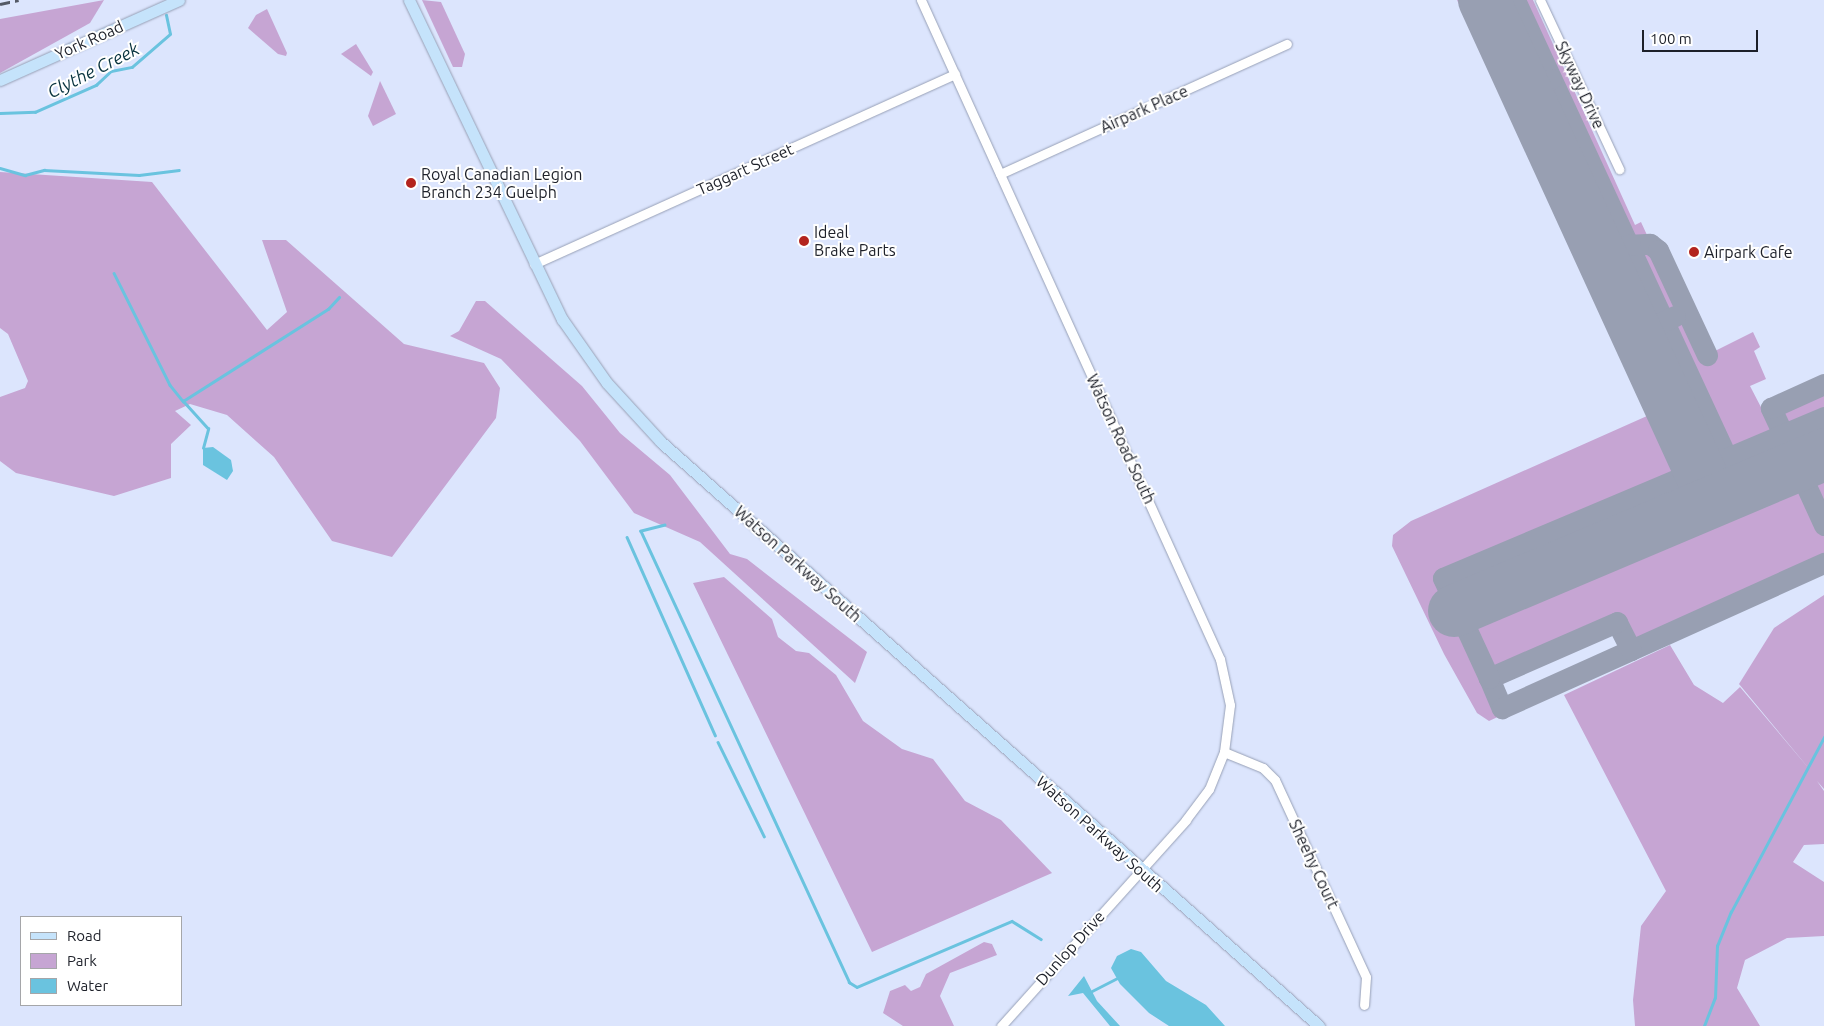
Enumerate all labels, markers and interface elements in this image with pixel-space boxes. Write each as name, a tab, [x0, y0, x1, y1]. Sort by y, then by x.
street label: York Road	[52, 16, 126, 64]
scale bar	[1644, 20, 1760, 52]
text: 100 m	[1650, 30, 1692, 47]
water label: Clythe Creek	[43, 38, 143, 102]
street label: Skyway Drive	[1551, 38, 1609, 132]
street label: Airpark Place	[1097, 81, 1191, 137]
street label: Taggart Street	[694, 139, 796, 199]
place label: Royal Canadian Legion Branch 234 Guelph	[421, 164, 582, 202]
marker: Royal Canadian Legion Branch 234 Guelph	[405, 177, 417, 189]
place label: Ideal Brake Parts	[814, 222, 896, 260]
marker: Ideal Brake Parts	[798, 235, 810, 247]
place label: Airpark Cafe	[1704, 242, 1793, 262]
marker: Airpark Cafe	[1688, 246, 1700, 258]
street label: Watson Road South	[1083, 371, 1159, 507]
street label: Watson Parkway South	[731, 502, 865, 626]
street label: Watson Parkway South	[1033, 772, 1167, 896]
street label: Sheehy Court	[1285, 816, 1343, 912]
street label: Dunlop Drive	[1031, 907, 1109, 989]
legend	[20, 916, 182, 1006]
text: Road	[67, 927, 102, 944]
text: Park	[67, 952, 97, 969]
text: Water	[67, 977, 108, 994]

